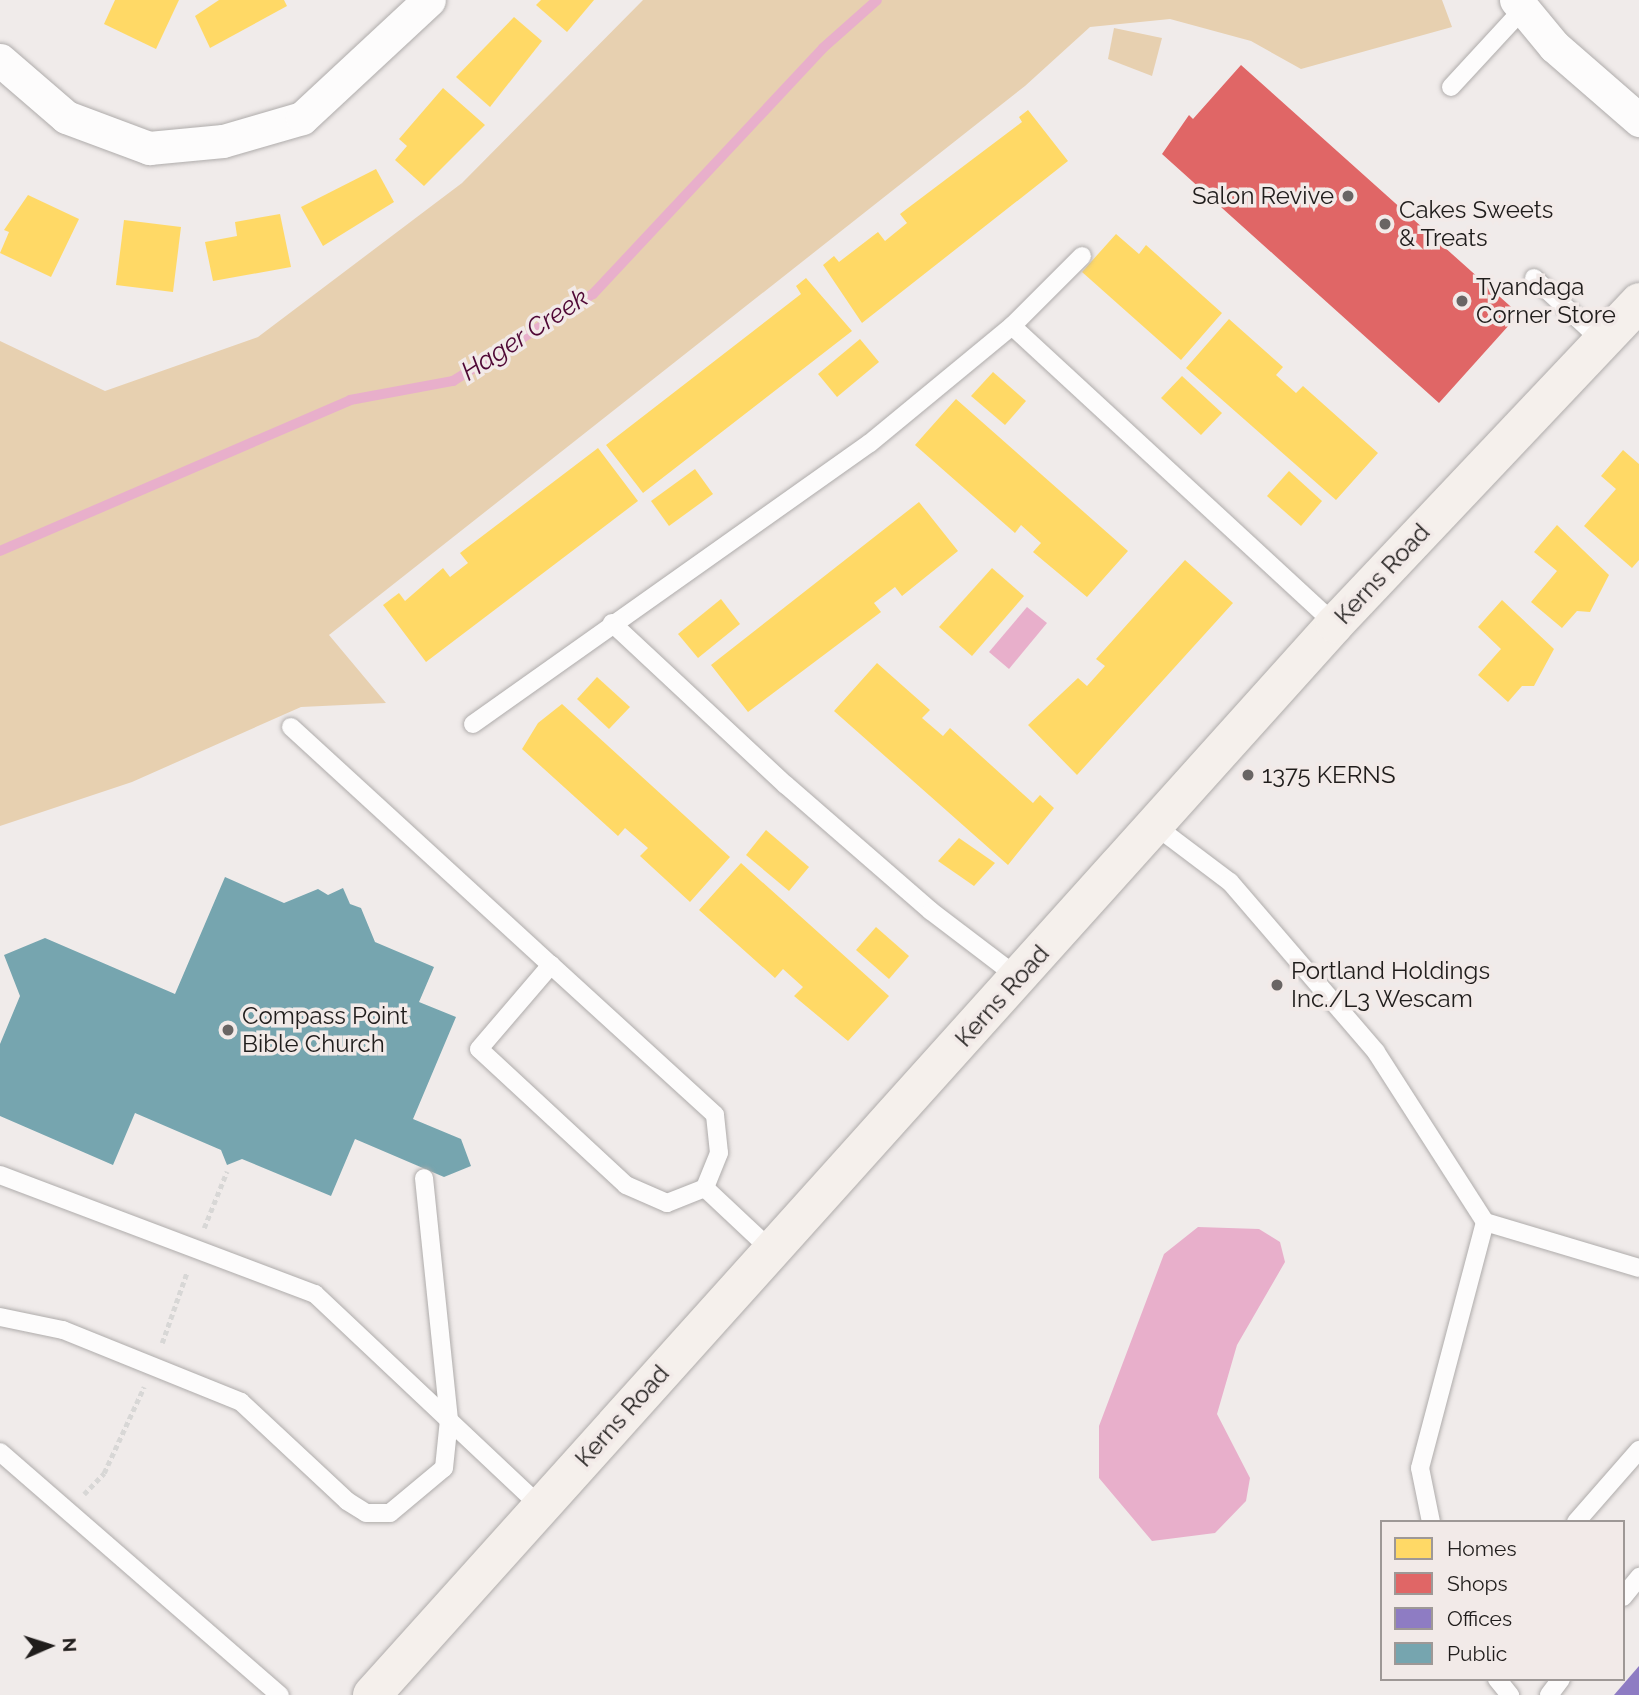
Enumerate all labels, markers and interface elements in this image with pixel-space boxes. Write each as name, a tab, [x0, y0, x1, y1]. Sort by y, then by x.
place label: Salon Revive	[1192, 182, 1334, 210]
marker: Salon Revive	[1340, 188, 1356, 204]
place label: Cakes Sweets & Treats	[1399, 196, 1553, 252]
marker: Cakes Sweets & Treats	[1377, 216, 1393, 232]
place label: Tyandaga Corner Store	[1476, 273, 1616, 329]
water label: Hager Creek	[455, 282, 595, 388]
marker: Tyandaga Corner Store	[1454, 293, 1470, 309]
street label: Kerns Road	[1328, 518, 1436, 630]
place label: 1375 KERNS	[1262, 761, 1395, 789]
marker: 1375 KERNS	[1240, 767, 1256, 783]
street label: Kerns Road	[949, 939, 1055, 1053]
place label: Portland Holdings Inc./L3 Wescam	[1291, 957, 1490, 1013]
marker: Portland Holdings Inc./L3 Wescam	[1269, 977, 1285, 993]
place label: Compass Point Bible Church	[242, 1002, 408, 1058]
marker: Compass Point Bible Church	[220, 1022, 236, 1038]
street label: Kerns Road	[569, 1359, 675, 1473]
legend	[1380, 1520, 1625, 1681]
text: Homes	[1447, 1536, 1517, 1561]
text: Shops	[1447, 1571, 1508, 1596]
text: Offices	[1447, 1606, 1512, 1631]
north arrow	[14, 1611, 84, 1681]
text: N	[59, 1637, 81, 1653]
text: Public	[1447, 1641, 1507, 1666]

